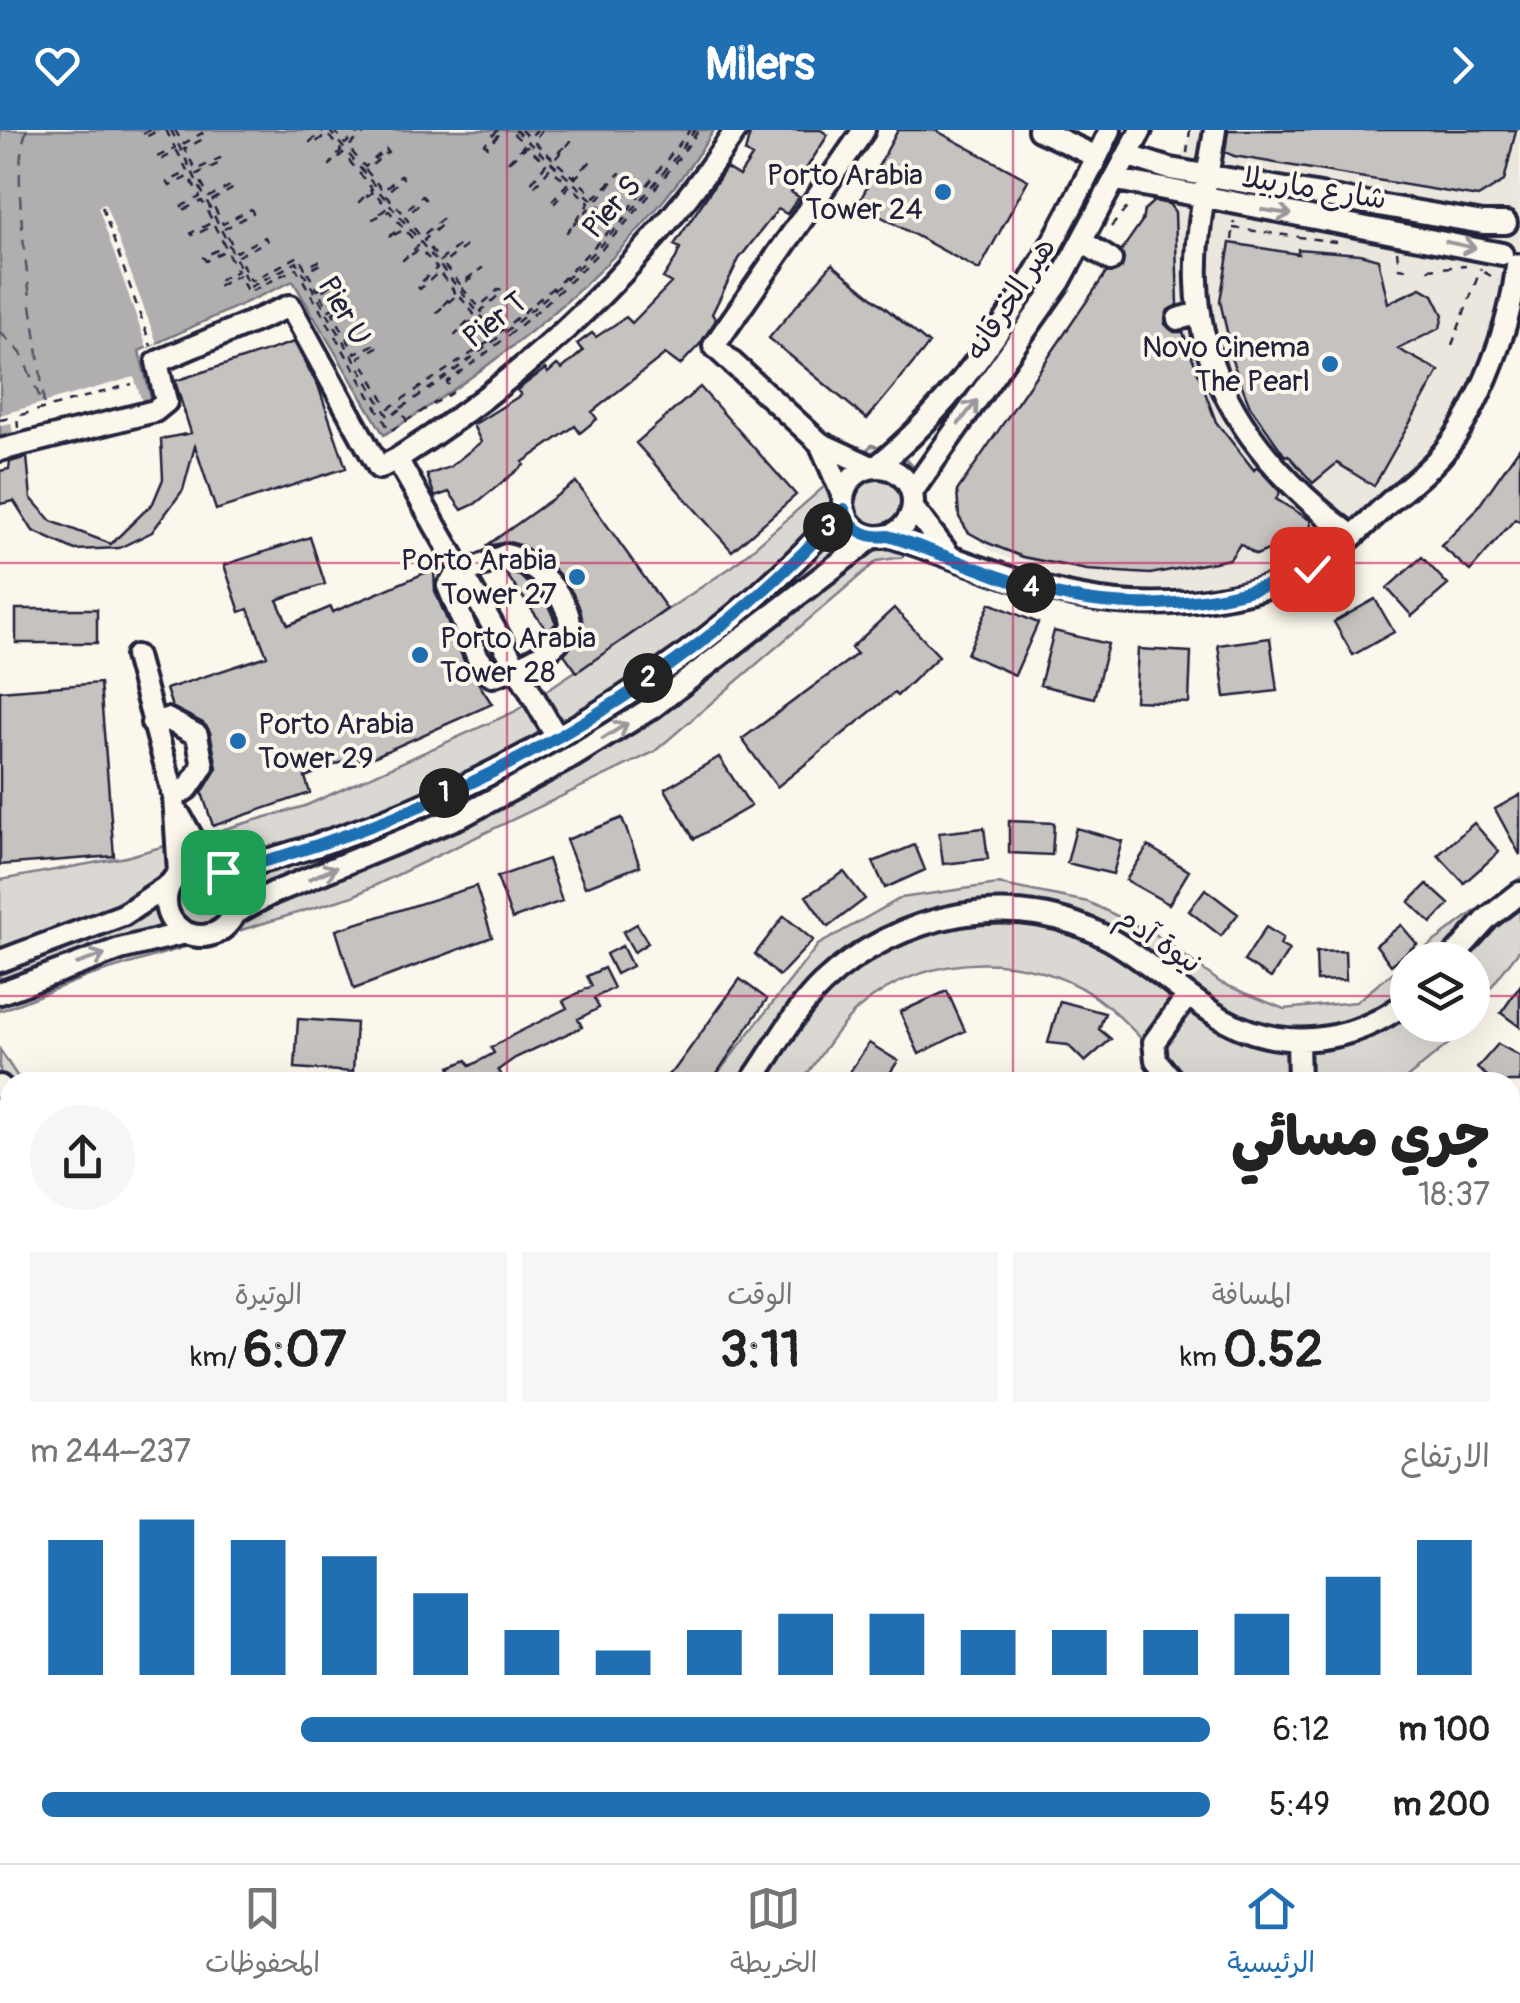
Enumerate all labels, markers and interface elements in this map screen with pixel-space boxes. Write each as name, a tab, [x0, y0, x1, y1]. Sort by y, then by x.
text: Milers	[705, 37, 815, 93]
icon: heart	[30, 38, 85, 93]
icon: forward	[1435, 38, 1490, 93]
place label: Porto Arabia Tower 24	[767, 157, 923, 228]
street label: شارع ماربيلا	[1239, 158, 1389, 220]
street label: Pier S	[575, 168, 649, 246]
marker: Porto Arabia Tower 24	[932, 181, 954, 203]
one-way arrow	[1261, 203, 1293, 222]
street label: هير الخرقانه	[956, 230, 1064, 368]
one-way arrow	[1444, 236, 1476, 255]
street label: Pier U	[310, 270, 378, 352]
street label: Pier T	[456, 284, 534, 356]
place label: Novo Cinema The Pearl	[1142, 329, 1310, 400]
marker: Novo Cinema The Pearl	[1319, 353, 1341, 375]
one-way arrow	[957, 399, 978, 426]
pin: 3	[803, 502, 853, 552]
text: 3	[820, 509, 836, 544]
pin	[1270, 527, 1355, 612]
place label: Porto Arabia Tower 27	[401, 542, 557, 613]
icon: check	[1285, 542, 1340, 597]
pin: 4	[1006, 563, 1056, 613]
marker: Porto Arabia Tower 27	[566, 566, 588, 588]
text: 4	[1023, 570, 1039, 605]
place label: Porto Arabia Tower 28	[440, 620, 596, 691]
marker: Porto Arabia Tower 28	[409, 644, 431, 666]
pin: 2	[623, 653, 673, 703]
text: 2	[640, 660, 656, 695]
place label: Porto Arabia Tower 29	[258, 706, 414, 777]
one-way arrow	[600, 721, 629, 741]
marker: Porto Arabia Tower 29	[227, 730, 249, 752]
pin: 1	[419, 768, 469, 818]
text: 1	[439, 775, 449, 810]
pin	[181, 830, 266, 915]
icon: arrive	[196, 845, 251, 900]
one-way arrow	[307, 863, 338, 881]
street label: نيوة آدم	[1107, 898, 1209, 985]
map controls	[1390, 942, 1490, 1042]
button: layers	[1390, 942, 1490, 1042]
one-way arrow	[75, 949, 106, 967]
text: جري مسائي	[1231, 1103, 1490, 1172]
button: share	[30, 1105, 135, 1210]
text: 18:37	[1418, 1175, 1490, 1215]
text: الوتيرة	[235, 1278, 302, 1313]
text: الوقت	[727, 1278, 793, 1313]
text: المسافة	[1212, 1278, 1292, 1313]
text: 6:07	[243, 1319, 346, 1382]
text: 3:11	[720, 1319, 800, 1382]
text: 0.52	[1223, 1319, 1323, 1382]
text: /km	[190, 1340, 243, 1375]
text: km	[1180, 1340, 1223, 1375]
text: 237–244 m	[30, 1432, 191, 1472]
text: الارتفاع	[1400, 1437, 1490, 1477]
text: 6:12	[1272, 1710, 1330, 1750]
text: 100 m	[1398, 1710, 1490, 1750]
text: 5:49	[1269, 1785, 1330, 1825]
text: 200 m	[1393, 1785, 1490, 1825]
tab: المحفوظات	[205, 1881, 320, 1987]
tab: الخريطة	[730, 1881, 817, 1987]
tab: الرئيسية	[1227, 1881, 1315, 1987]

